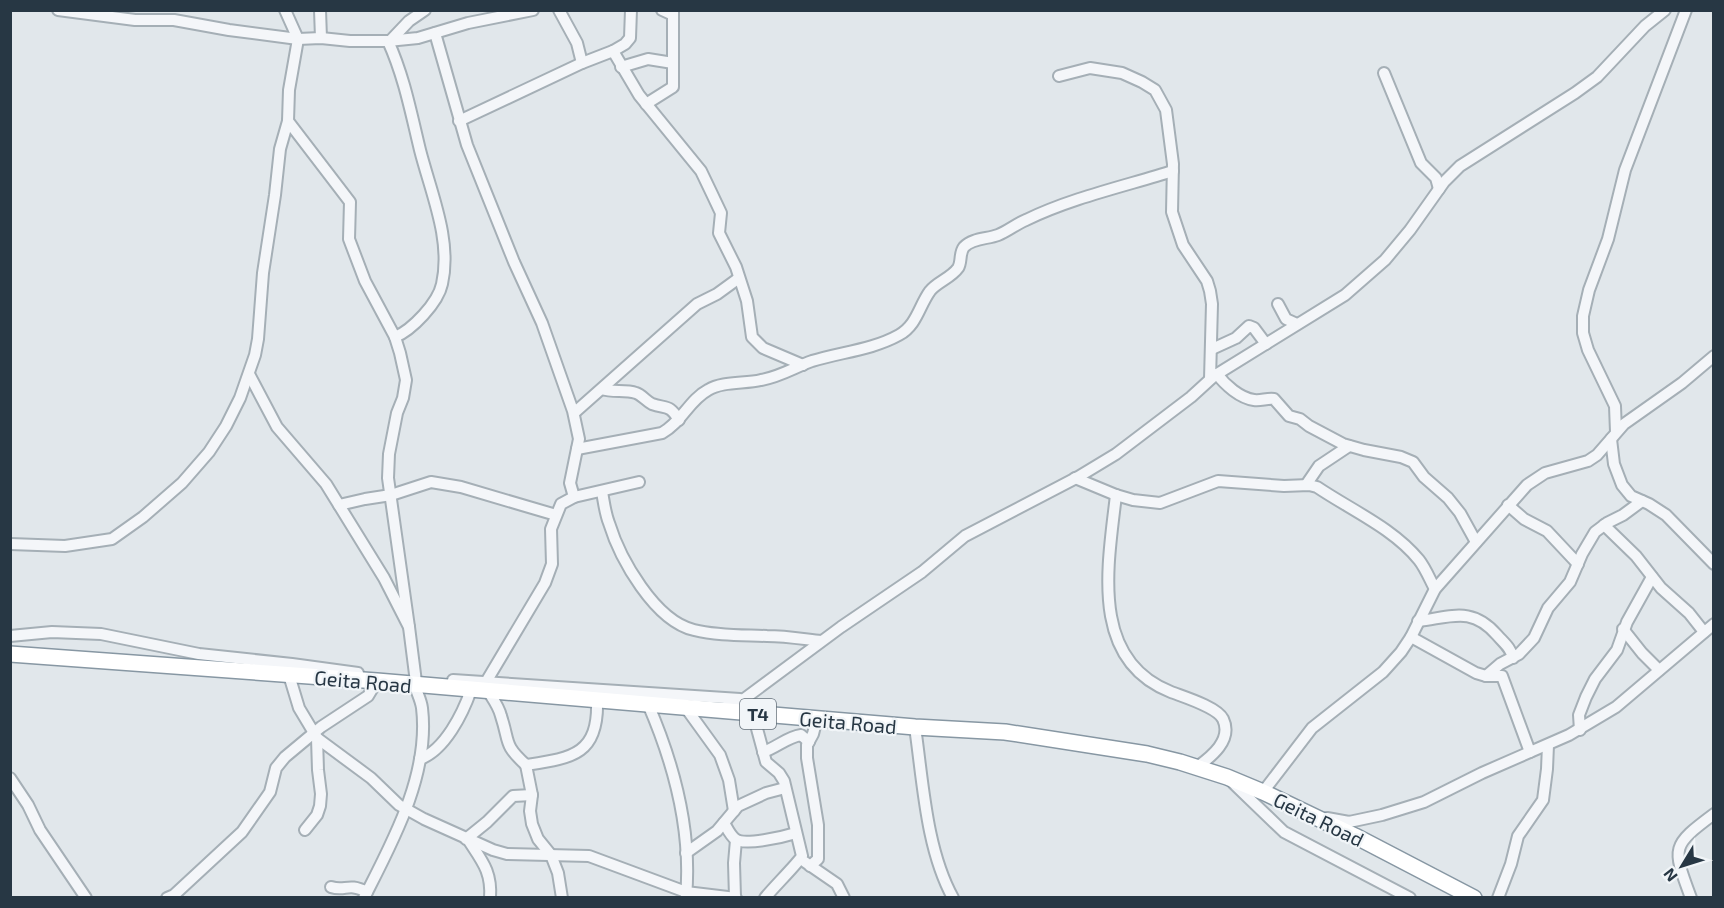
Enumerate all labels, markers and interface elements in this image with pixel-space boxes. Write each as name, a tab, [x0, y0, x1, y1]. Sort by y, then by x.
street label: Geita Road	[313, 665, 413, 697]
road number: T4	[740, 699, 776, 729]
street label: Geita Road	[798, 706, 898, 738]
street label: Geita Road	[1270, 787, 1368, 851]
north arrow	[1652, 836, 1712, 896]
text: N	[1659, 865, 1681, 886]

